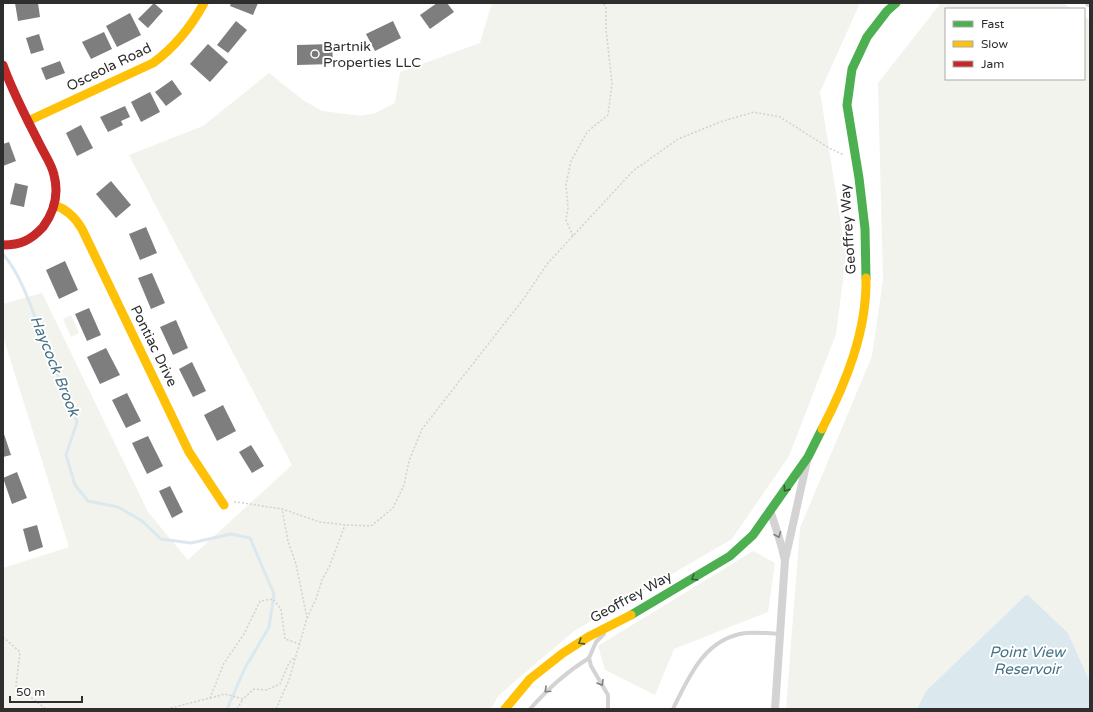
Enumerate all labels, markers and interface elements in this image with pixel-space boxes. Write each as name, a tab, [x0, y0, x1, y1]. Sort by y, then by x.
legend	[945, 8, 1085, 80]
text: Fast	[981, 17, 1005, 31]
text: Slow	[981, 37, 1008, 51]
place label: Bartnik Properties LLC	[323, 38, 421, 71]
street label: Osceola Road	[64, 39, 154, 95]
marker: Bartnik Properties LLC	[310, 49, 320, 59]
text: Jam	[981, 57, 1004, 71]
street label: Geoffrey Way	[836, 183, 860, 275]
street label: Pontiac Drive	[127, 303, 181, 390]
water label: Haycock Brook	[27, 313, 84, 421]
one-way arrow	[784, 484, 791, 491]
one-way arrow	[774, 531, 782, 538]
street label: Geoffrey Way	[587, 567, 675, 626]
one-way arrow	[691, 573, 698, 581]
one-way arrow	[578, 637, 585, 644]
water label: Point View Reservoir	[989, 643, 1067, 678]
scale bar	[10, 678, 82, 704]
one-way arrow	[597, 679, 604, 686]
text: 50 m	[16, 685, 45, 699]
one-way arrow	[545, 685, 552, 692]

